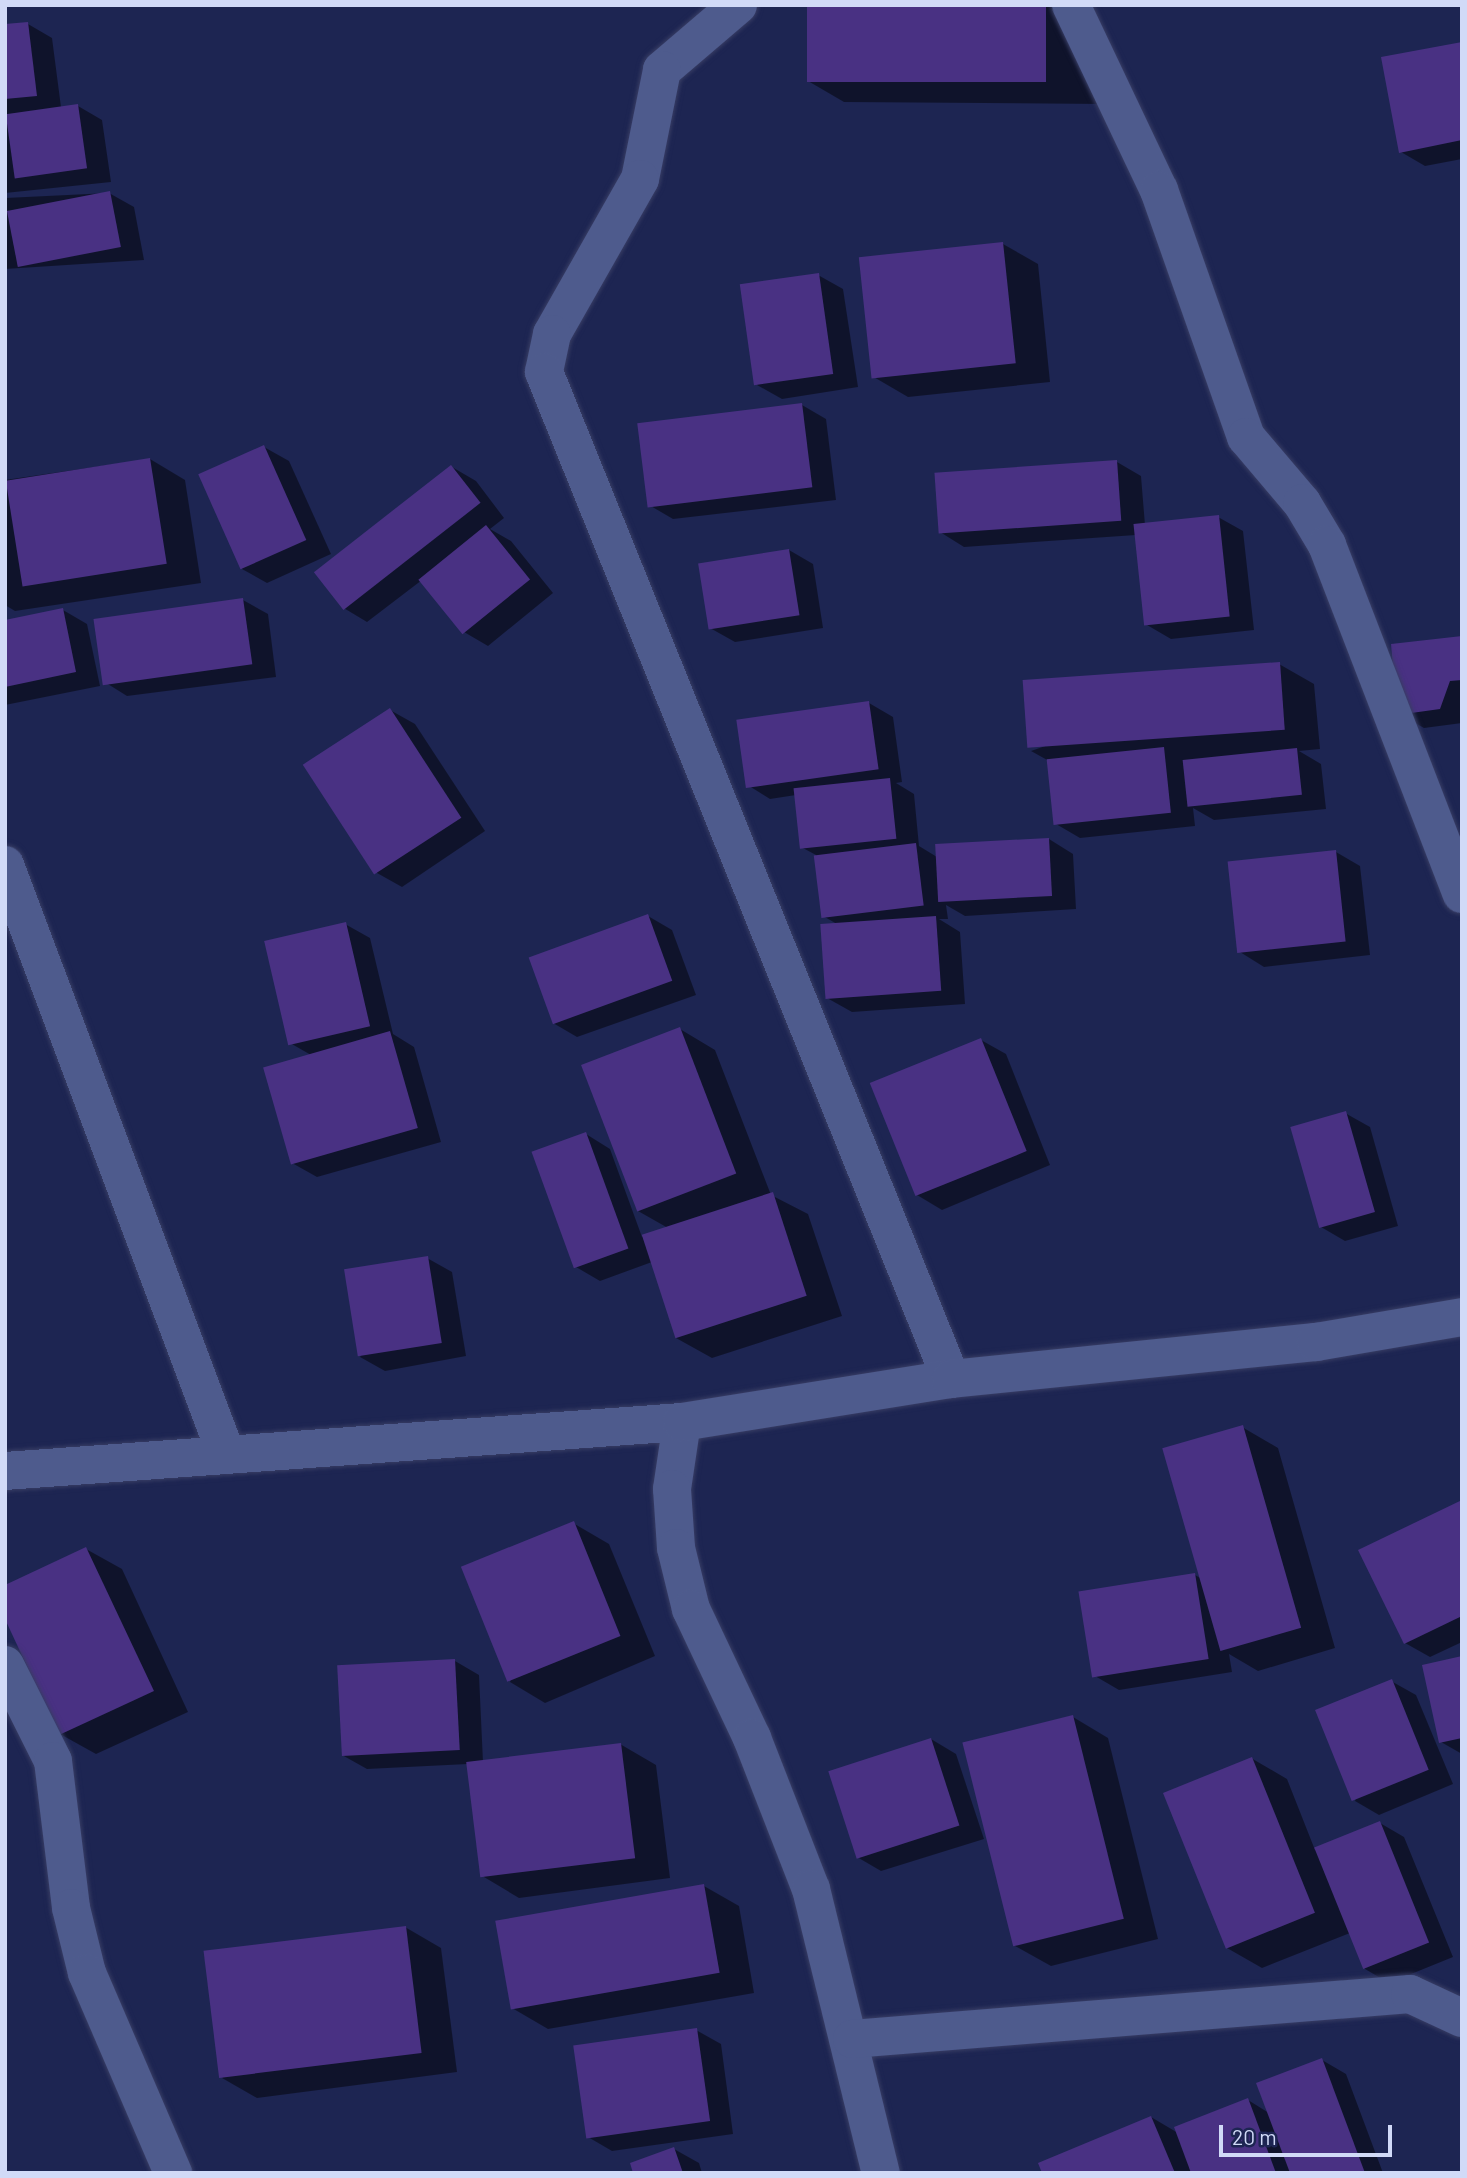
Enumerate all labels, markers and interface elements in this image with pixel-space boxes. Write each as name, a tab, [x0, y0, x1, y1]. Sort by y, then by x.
scale bar	[1222, 2112, 1395, 2156]
text: 20 m	[1232, 2124, 1277, 2149]

